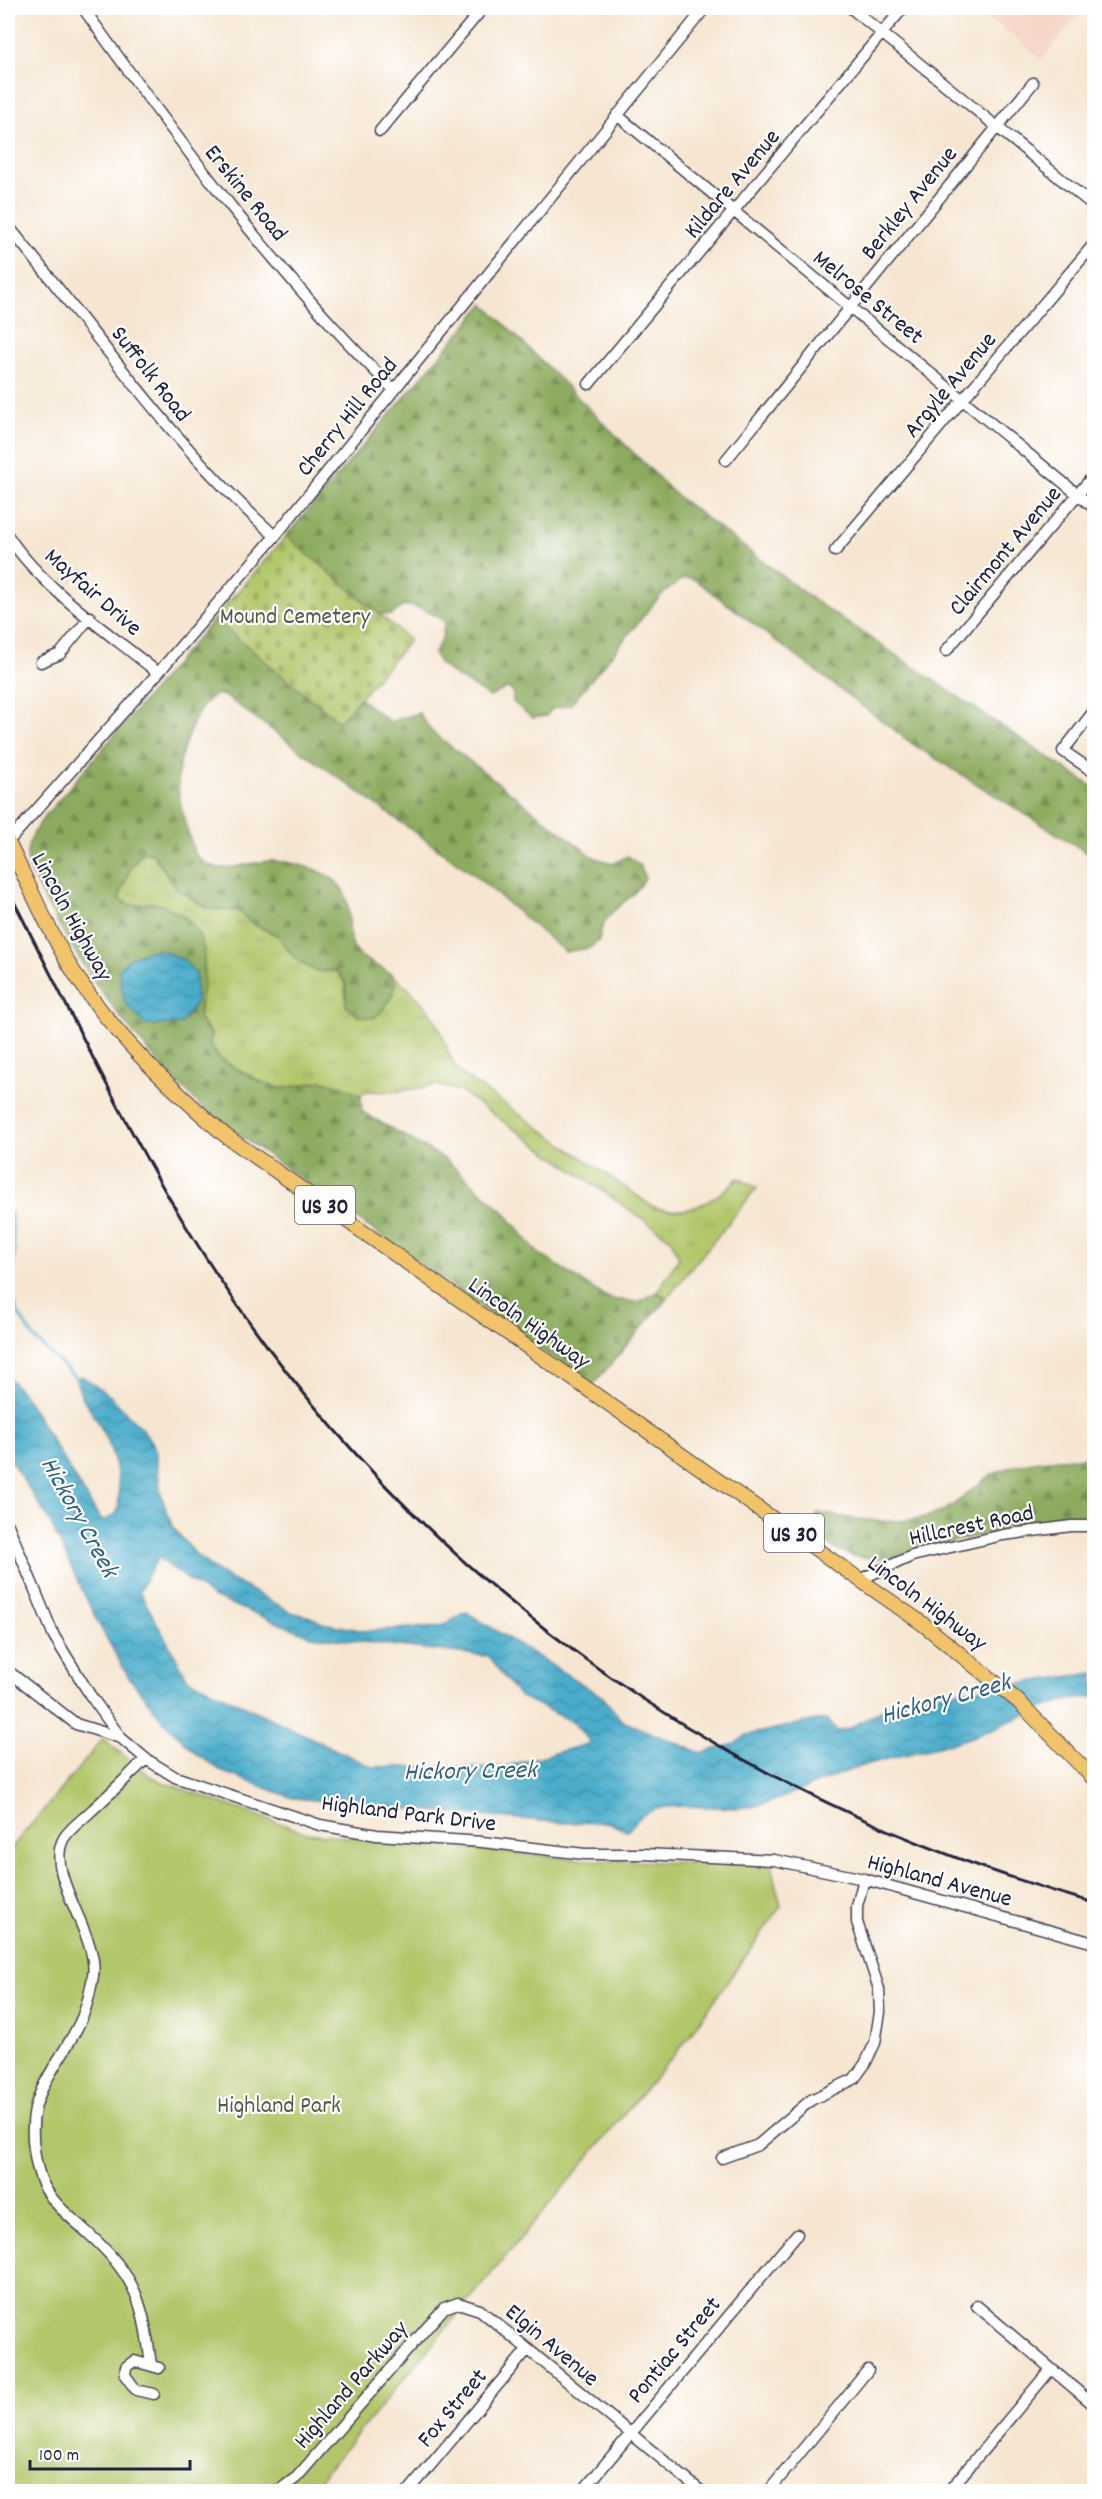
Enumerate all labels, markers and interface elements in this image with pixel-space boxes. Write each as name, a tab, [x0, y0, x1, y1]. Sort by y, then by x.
street label: Kildare Avenue	[677, 123, 789, 247]
street label: Erskine Road	[195, 138, 294, 250]
street label: Berkley Avenue	[854, 140, 967, 268]
street label: Melrose Street	[804, 243, 930, 354]
street label: Suffolk Road	[101, 320, 198, 430]
street label: Argyle Avenue	[897, 325, 1006, 447]
street label: Cherry Hill Road	[290, 351, 407, 485]
street label: Clairmont Avenue	[942, 480, 1071, 624]
street label: Mayfair Drive	[36, 541, 148, 645]
park label: Mound Cemetery	[220, 601, 371, 635]
street label: Lincoln Highway	[21, 847, 120, 989]
road number: US 30	[295, 1186, 355, 1224]
street label: Lincoln Highway	[460, 1270, 597, 1380]
water label: Hickory Creek	[30, 1451, 127, 1587]
street label: Hillcrest Road	[906, 1497, 1037, 1557]
road number: US 30	[764, 1514, 824, 1552]
street label: Lincoln Highway	[859, 1548, 994, 1662]
water label: Hickory Creek	[877, 1665, 1017, 1735]
water label: Hickory Creek	[403, 1753, 539, 1792]
street label: Highland Park Drive	[319, 1787, 498, 1843]
street label: Highland Avenue	[863, 1846, 1015, 1918]
park label: Highland Park	[217, 2090, 341, 2124]
street label: Pontiac Street	[620, 2290, 730, 2412]
street label: Elgin Avenue	[497, 2297, 606, 2396]
street label: Highland Parkway	[287, 2313, 419, 2458]
street label: Fox Street	[410, 2362, 497, 2456]
scale bar	[30, 2433, 190, 2471]
text: 100 m	[39, 2444, 79, 2469]

